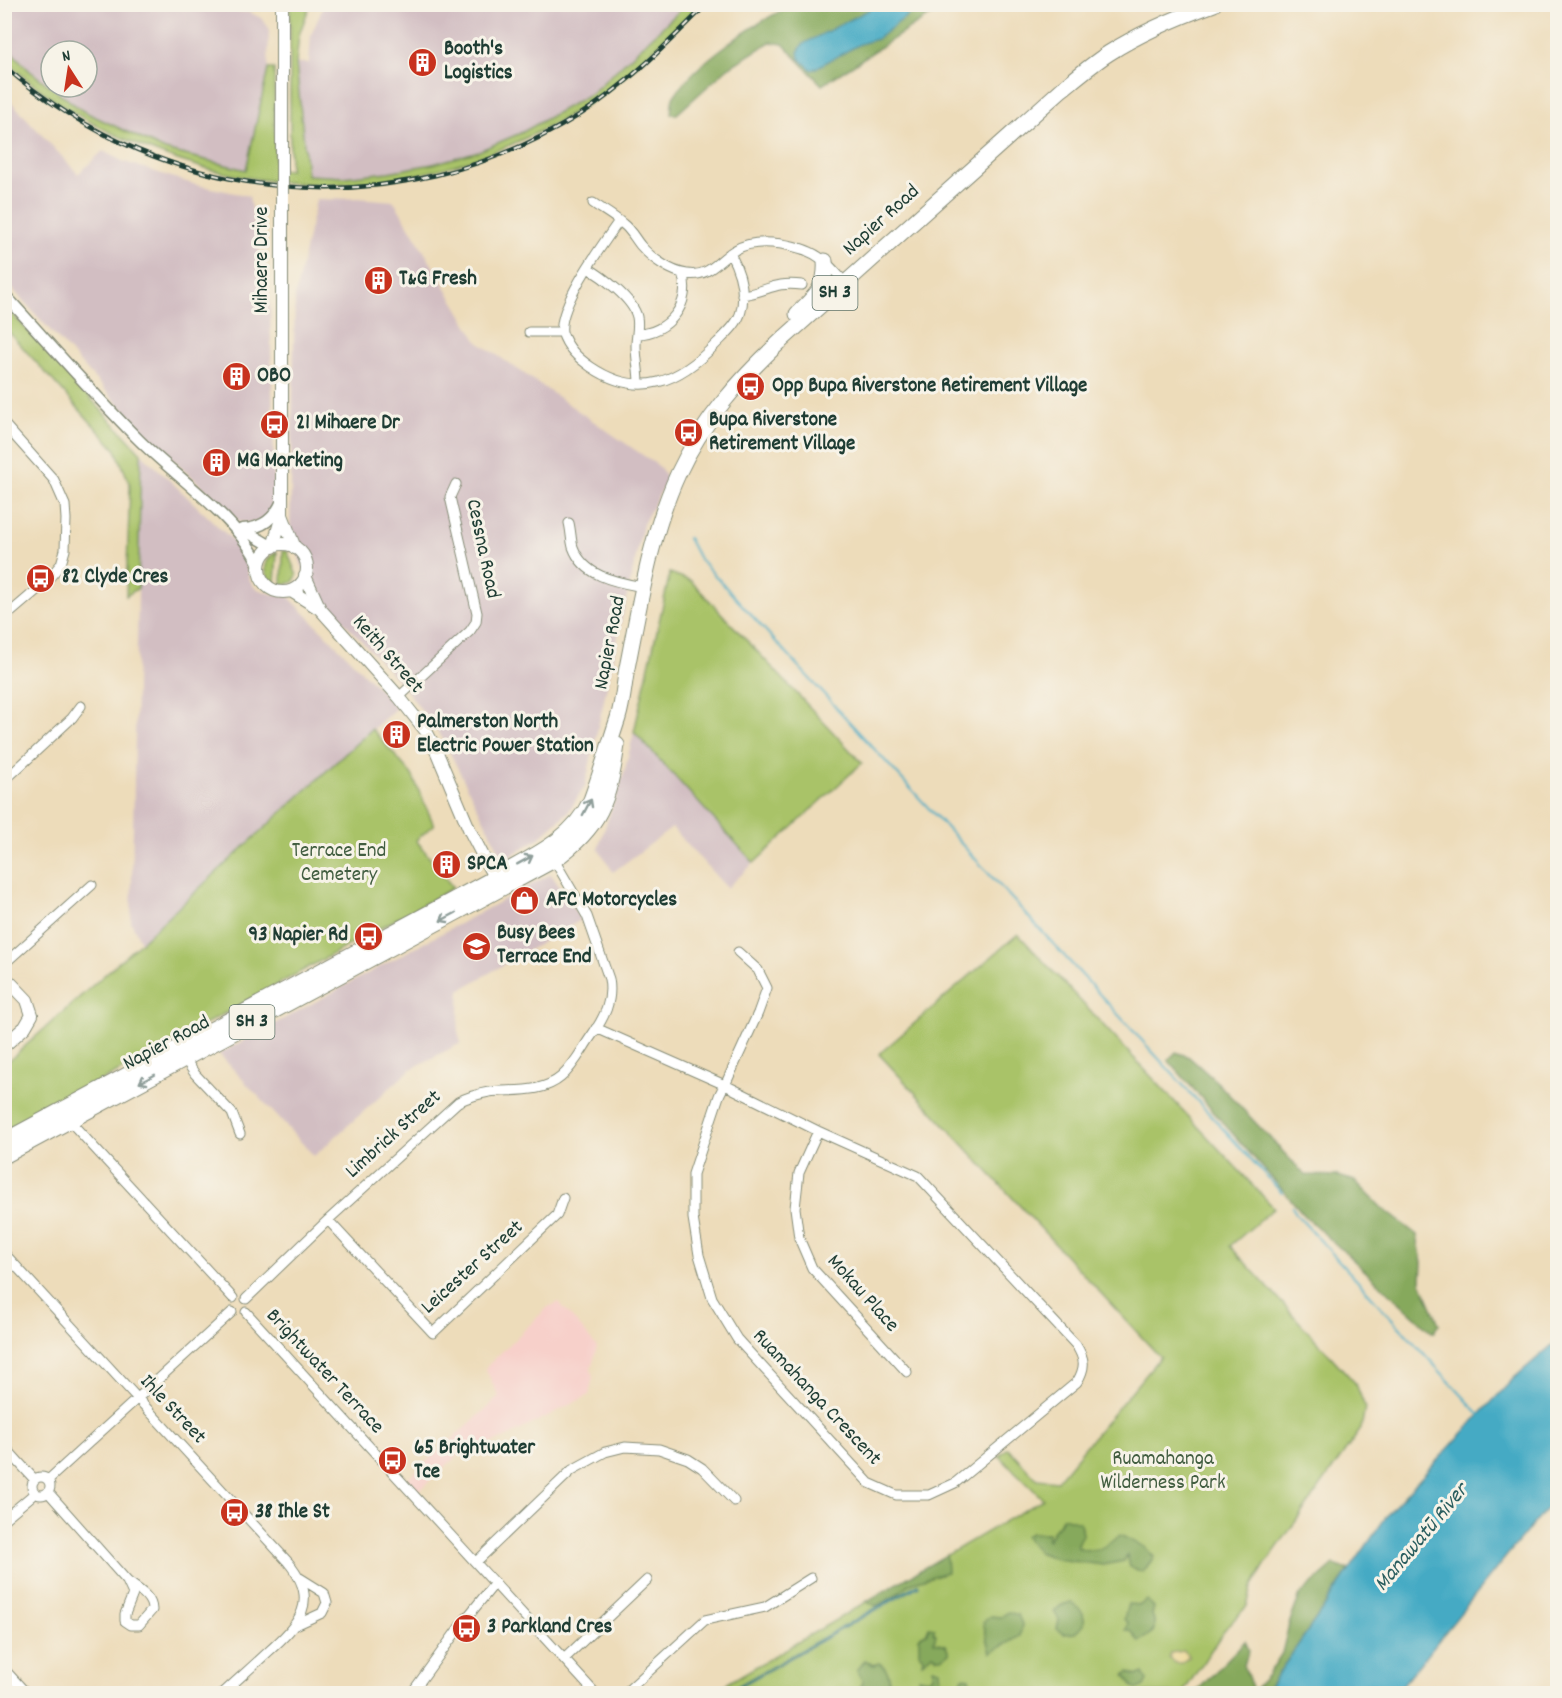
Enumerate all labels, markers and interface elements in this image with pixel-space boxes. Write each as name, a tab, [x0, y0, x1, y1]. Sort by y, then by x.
place label: Booth's Logistics	[444, 35, 513, 89]
north arrow	[39, 39, 99, 99]
text: N	[60, 45, 73, 69]
building icon: Booth's Logistics	[407, 46, 439, 78]
street label: Napier Road	[837, 178, 927, 264]
street label: Mihaere Drive	[248, 206, 278, 314]
building icon: T&G Fresh	[362, 264, 394, 296]
place label: T&G Fresh	[399, 265, 477, 295]
road number: SH 3	[812, 276, 858, 310]
building icon: OBO	[220, 361, 252, 393]
place label: OBO	[257, 362, 291, 392]
bus stop icon: Opp Bupa Riverstone Retirement Village	[735, 371, 767, 403]
place label: Opp Bupa Riverstone Retirement Village	[772, 372, 1087, 402]
place label: Bupa Riverstone Retirement Village	[709, 406, 855, 460]
bus stop icon: 21 Mihaere Dr	[259, 408, 291, 440]
place label: 21 Mihaere Dr	[296, 409, 401, 439]
bus stop icon: Bupa Riverstone Retirement Village	[672, 417, 704, 449]
building icon: MG Marketing	[200, 446, 232, 478]
place label: MG Marketing	[237, 447, 343, 477]
street label: Cessna Road	[457, 497, 507, 601]
bus stop icon: 82 Clyde Cres	[25, 562, 57, 594]
place label: 82 Clyde Cres	[62, 563, 169, 593]
street label: Napier Road	[587, 594, 635, 692]
street label: Keith Street	[344, 609, 430, 701]
place label: Palmerston North Electric Power Station	[417, 708, 594, 762]
building icon: Palmerston North Electric Power Station	[380, 719, 412, 751]
one-way arrow	[582, 798, 593, 816]
park label: Terrace End Cemetery	[292, 837, 386, 891]
building icon: SPCA	[430, 849, 462, 881]
place label: SPCA	[467, 850, 508, 880]
one-way arrow	[516, 854, 533, 866]
shop icon: AFC Motorcycles	[509, 885, 541, 917]
place label: AFC Motorcycles	[546, 886, 677, 916]
one-way arrow	[440, 912, 458, 923]
place label: Busy Bees Terrace End	[497, 919, 592, 973]
bus stop icon: 93 Napier Rd	[353, 920, 385, 952]
place label: 93 Napier Rd	[249, 921, 348, 951]
school or university icon: Busy Bees Terrace End	[460, 930, 492, 962]
road number: SH 3	[230, 1005, 274, 1039]
street label: Napier Road	[118, 1008, 216, 1080]
one-way arrow	[139, 1074, 157, 1085]
street label: Limbrick Street	[339, 1083, 449, 1186]
street label: Leicester Street	[415, 1214, 531, 1322]
street label: Mokau Place	[819, 1248, 905, 1340]
street label: Brightwater Terrace	[258, 1303, 390, 1441]
street label: Ruamahanga Crescent	[744, 1323, 888, 1473]
street label: Ihle Street	[132, 1368, 213, 1452]
place label: 65 Brightwater Tce	[414, 1434, 536, 1488]
bus stop icon: 65 Brightwater Tce	[377, 1445, 409, 1477]
park label: Ruamahanga Wilderness Park	[1101, 1445, 1226, 1499]
water label: Manawatū River	[1368, 1475, 1478, 1599]
bus stop icon: 38 Ihle St	[218, 1497, 250, 1529]
place label: 38 Ihle St	[255, 1498, 330, 1528]
bus stop icon: 3 Parkland Cres	[450, 1612, 482, 1644]
place label: 3 Parkland Cres	[487, 1613, 613, 1643]

